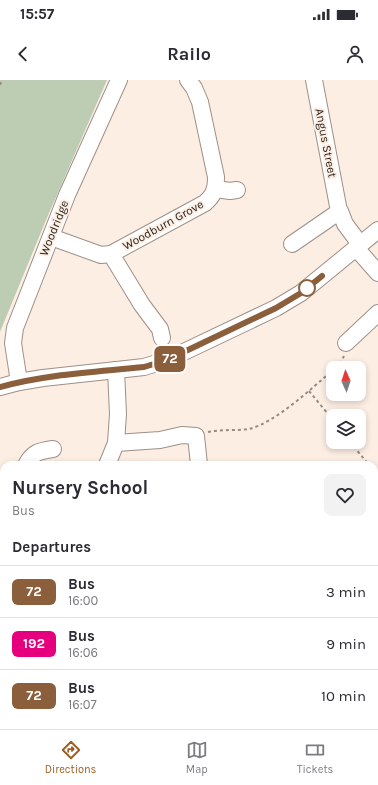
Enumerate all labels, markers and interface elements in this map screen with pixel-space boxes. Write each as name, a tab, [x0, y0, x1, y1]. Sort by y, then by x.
text: 15:57	[20, 5, 54, 23]
icon: back	[12, 43, 34, 65]
text: Railo	[167, 43, 211, 65]
icon: person	[344, 43, 366, 65]
street label: Angus Street	[312, 107, 340, 179]
street label: Woodburn Grove	[120, 197, 206, 253]
street label: Woodridge	[37, 198, 71, 258]
unlabelled marker	[298, 279, 316, 297]
line badge: 72	[152, 346, 188, 372]
text: 72	[162, 350, 178, 367]
north arrow	[326, 361, 366, 401]
map controls	[326, 361, 366, 449]
button: layers	[326, 409, 366, 449]
button: heart	[324, 474, 366, 516]
text: Nursery School	[12, 477, 148, 499]
text: Bus	[12, 503, 35, 518]
text: Departures	[12, 538, 91, 556]
text: Bus	[68, 575, 95, 593]
text: 72	[26, 583, 42, 600]
text: 3 min	[326, 583, 366, 601]
text: 16:00	[68, 593, 98, 608]
text: Bus	[68, 627, 95, 645]
text: 192	[23, 635, 45, 652]
text: 9 min	[326, 635, 366, 653]
text: 16:06	[68, 645, 98, 660]
text: Bus	[68, 679, 95, 697]
text: 72	[26, 687, 42, 704]
text: 10 min	[321, 687, 366, 705]
text: 16:07	[68, 697, 97, 712]
tab: Directions	[45, 739, 96, 776]
tab: Map	[186, 739, 208, 776]
tab: Tickets	[297, 739, 333, 776]

